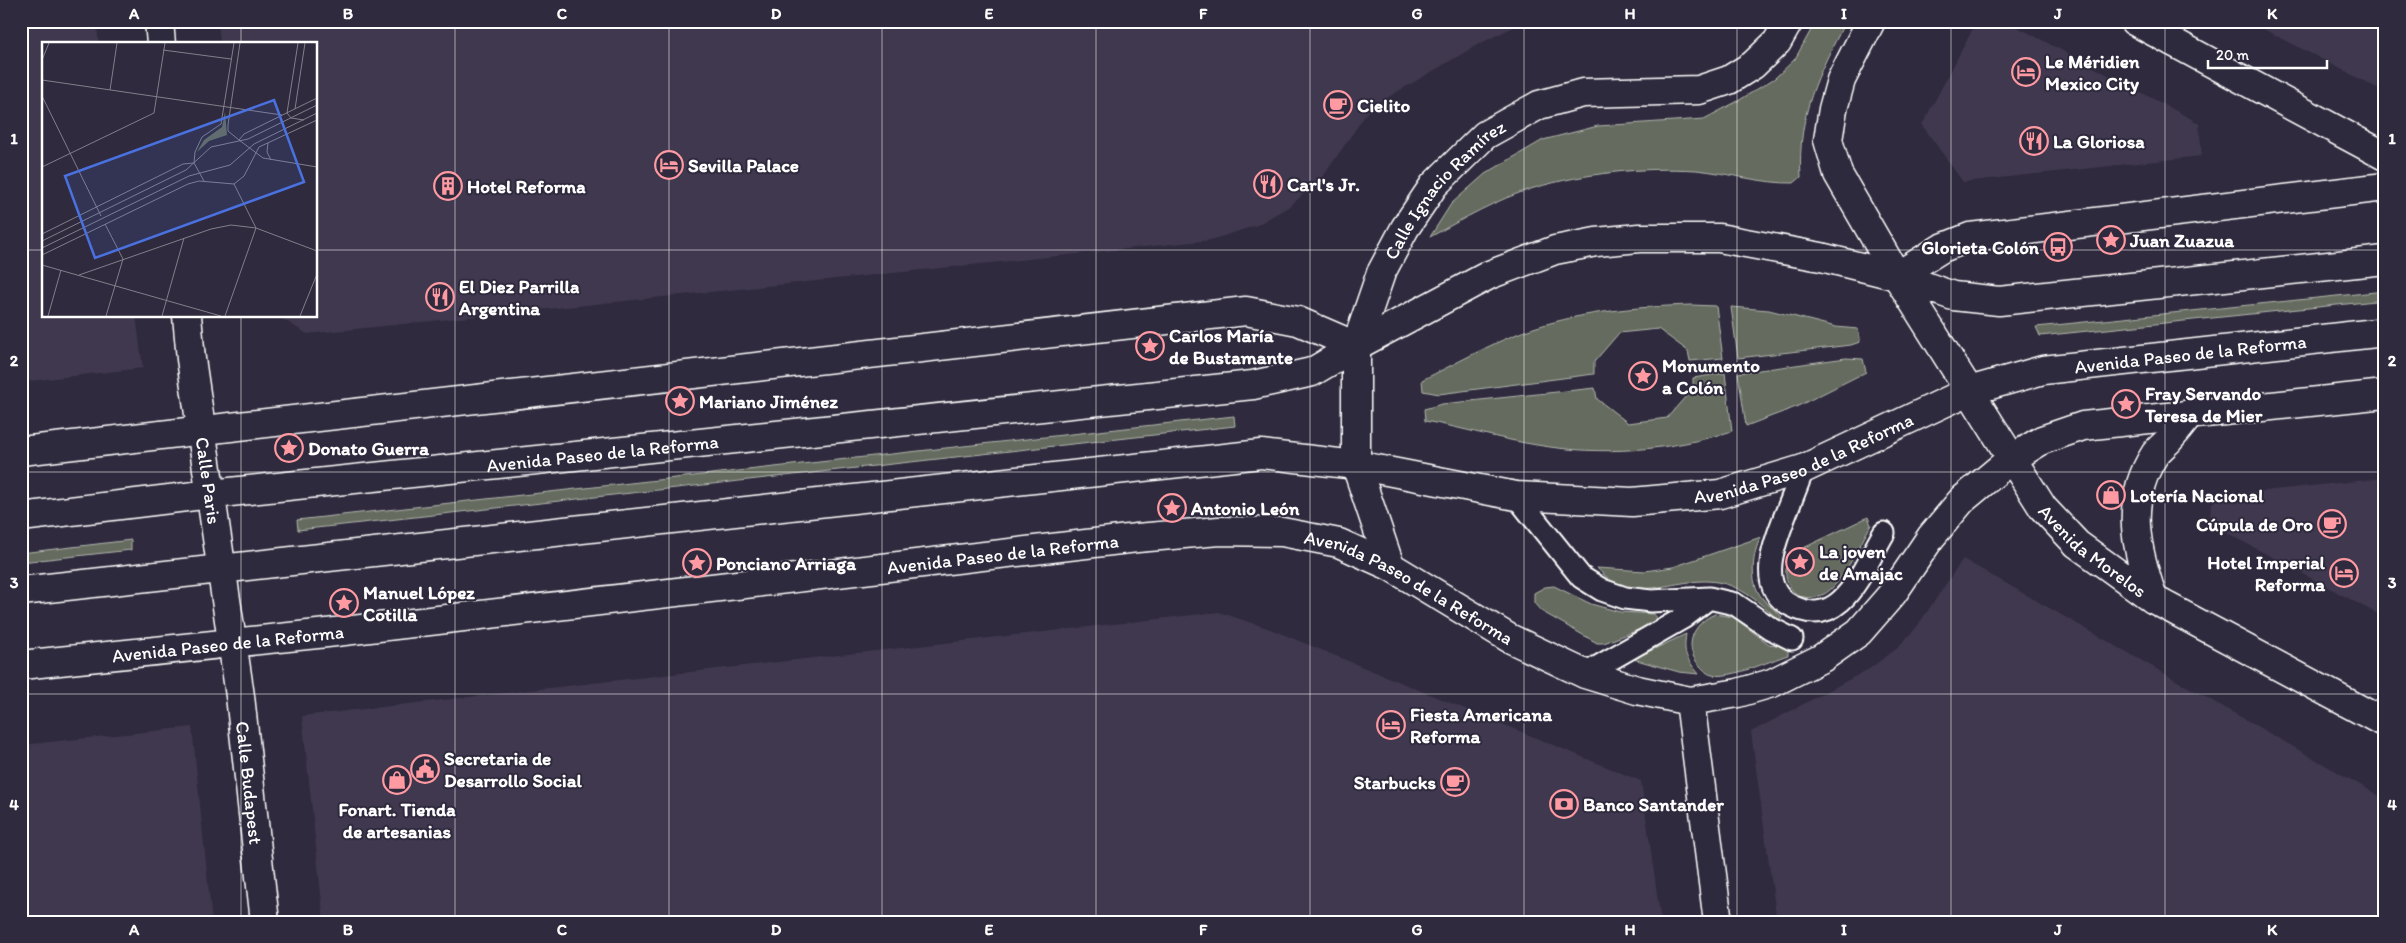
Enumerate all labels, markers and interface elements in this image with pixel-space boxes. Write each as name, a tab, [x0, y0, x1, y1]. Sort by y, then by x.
text: A	[128, 4, 140, 23]
text: B	[343, 4, 354, 23]
text: C	[557, 4, 568, 23]
text: D	[771, 4, 782, 23]
text: E	[985, 4, 994, 23]
text: F	[1199, 4, 1208, 23]
text: G	[1411, 4, 1423, 23]
text: H	[1624, 4, 1636, 23]
text: I	[1841, 4, 1847, 23]
text: J	[2053, 4, 2062, 23]
text: K	[2267, 4, 2278, 23]
scale bar	[2208, 38, 2327, 70]
inset map	[42, 42, 318, 318]
text: 20 m	[2216, 46, 2250, 64]
place label: Le Méridien Mexico City	[2045, 50, 2140, 95]
hotel icon: Le Méridien Mexico City	[2011, 57, 2041, 87]
cafe icon: Cielito	[1323, 90, 1353, 120]
place label: Cielito	[1357, 94, 1410, 117]
street label: Calle Ignacio Ramírez	[1379, 114, 1510, 263]
restaurant icon: La Gloriosa	[2019, 126, 2049, 156]
text: 1	[10, 129, 18, 148]
text: 1	[2388, 129, 2396, 148]
place label: La Gloriosa	[2053, 130, 2145, 153]
hotel icon: Sevilla Palace	[654, 150, 684, 180]
place label: Sevilla Palace	[688, 154, 799, 177]
restaurant icon: Carl's Jr.	[1253, 169, 1283, 199]
building icon: Hotel Reforma	[433, 171, 463, 201]
place label: Carl's Jr.	[1287, 173, 1360, 196]
place label: Hotel Reforma	[467, 175, 586, 198]
place icon: Juan Zuazua	[2096, 225, 2126, 255]
place label: Juan Zuazua	[2129, 229, 2234, 252]
bus stop icon: Glorieta Colón	[2043, 232, 2073, 262]
place label: Glorieta Colón	[1921, 236, 2040, 259]
place label: El Diez Parrilla Argentina	[458, 275, 580, 320]
restaurant icon: El Diez Parrilla Argentina	[425, 282, 455, 312]
place label: Carlos María de Bustamante	[1169, 324, 1293, 369]
street label: Avenida Paseo de la Reforma	[2073, 329, 2308, 378]
place icon: Carlos María de Bustamante	[1135, 331, 1165, 361]
text: 2	[10, 351, 19, 370]
text: 2	[2388, 351, 2397, 370]
place label: Monumento a Colón	[1662, 354, 1760, 399]
place icon: Monumento a Colón	[1628, 361, 1658, 391]
place label: Fray Servando Teresa de Mier	[2144, 382, 2263, 427]
place icon: Mariano Jiménez	[665, 386, 695, 416]
place icon: Fray Servando Teresa de Mier	[2111, 389, 2141, 419]
place label: Mariano Jiménez	[699, 390, 838, 413]
street label: Avenida Paseo de la Reforma	[1693, 407, 1917, 508]
street label: Avenida Paseo de la Reforma	[485, 429, 720, 477]
place icon: Donato Guerra	[274, 433, 304, 463]
street label: Calle Paris	[191, 435, 226, 526]
place label: Donato Guerra	[308, 437, 429, 460]
shop icon: Lotería Nacional	[2096, 480, 2126, 510]
place label: Lotería Nacional	[2130, 484, 2264, 507]
place icon: Antonio León	[1157, 493, 1187, 523]
place label: Antonio León	[1190, 497, 1300, 520]
street label: Avenida Morelos	[2034, 499, 2151, 602]
cafe icon: Cúpula de Oro	[2317, 509, 2347, 539]
place label: Cúpula de Oro	[2196, 513, 2313, 536]
street label: Avenida Paseo de la Reforma	[1302, 525, 1517, 649]
street label: Avenida Paseo de la Reforma	[886, 529, 1120, 579]
place label: La joven de Amajac	[1819, 540, 1903, 585]
place icon: La joven de Amajac	[1785, 547, 1815, 577]
place icon: Ponciano Arriaga	[682, 548, 712, 578]
place label: Hotel Imperial Reforma	[2207, 551, 2326, 596]
place label: Ponciano Arriaga	[716, 552, 857, 575]
hotel icon: Hotel Imperial Reforma	[2329, 558, 2359, 588]
text: 3	[10, 573, 19, 592]
text: 3	[2388, 573, 2397, 592]
place label: Manuel López Cotilla	[363, 581, 475, 626]
place icon: Manuel López Cotilla	[329, 588, 359, 618]
street label: Avenida Paseo de la Reforma	[111, 620, 345, 667]
place label: Fiesta Americana Reforma	[1410, 703, 1553, 748]
hotel icon: Fiesta Americana Reforma	[1376, 710, 1406, 740]
street label: Calle Budapest	[231, 720, 268, 846]
place label: Secretaria de Desarrollo Social	[444, 747, 583, 792]
public building icon: Secretaria de Desarrollo Social	[410, 754, 440, 784]
shop icon: Fonart. Tienda de artesanias	[382, 765, 412, 795]
cafe icon: Starbucks	[1440, 767, 1470, 797]
place label: Starbucks	[1354, 771, 1436, 794]
bank icon: Banco Santander	[1549, 789, 1579, 819]
place label: Banco Santander	[1583, 793, 1724, 816]
text: 4	[9, 795, 19, 814]
text: 4	[2387, 795, 2397, 814]
place label: Fonart. Tienda de artesanias	[338, 798, 456, 843]
text: A	[128, 920, 140, 939]
text: B	[343, 920, 354, 939]
text: C	[557, 920, 568, 939]
text: D	[771, 920, 782, 939]
text: E	[985, 920, 994, 939]
text: F	[1199, 920, 1208, 939]
text: G	[1411, 920, 1423, 939]
text: H	[1624, 920, 1636, 939]
text: I	[1841, 920, 1847, 939]
text: J	[2053, 920, 2062, 939]
text: K	[2267, 920, 2278, 939]

